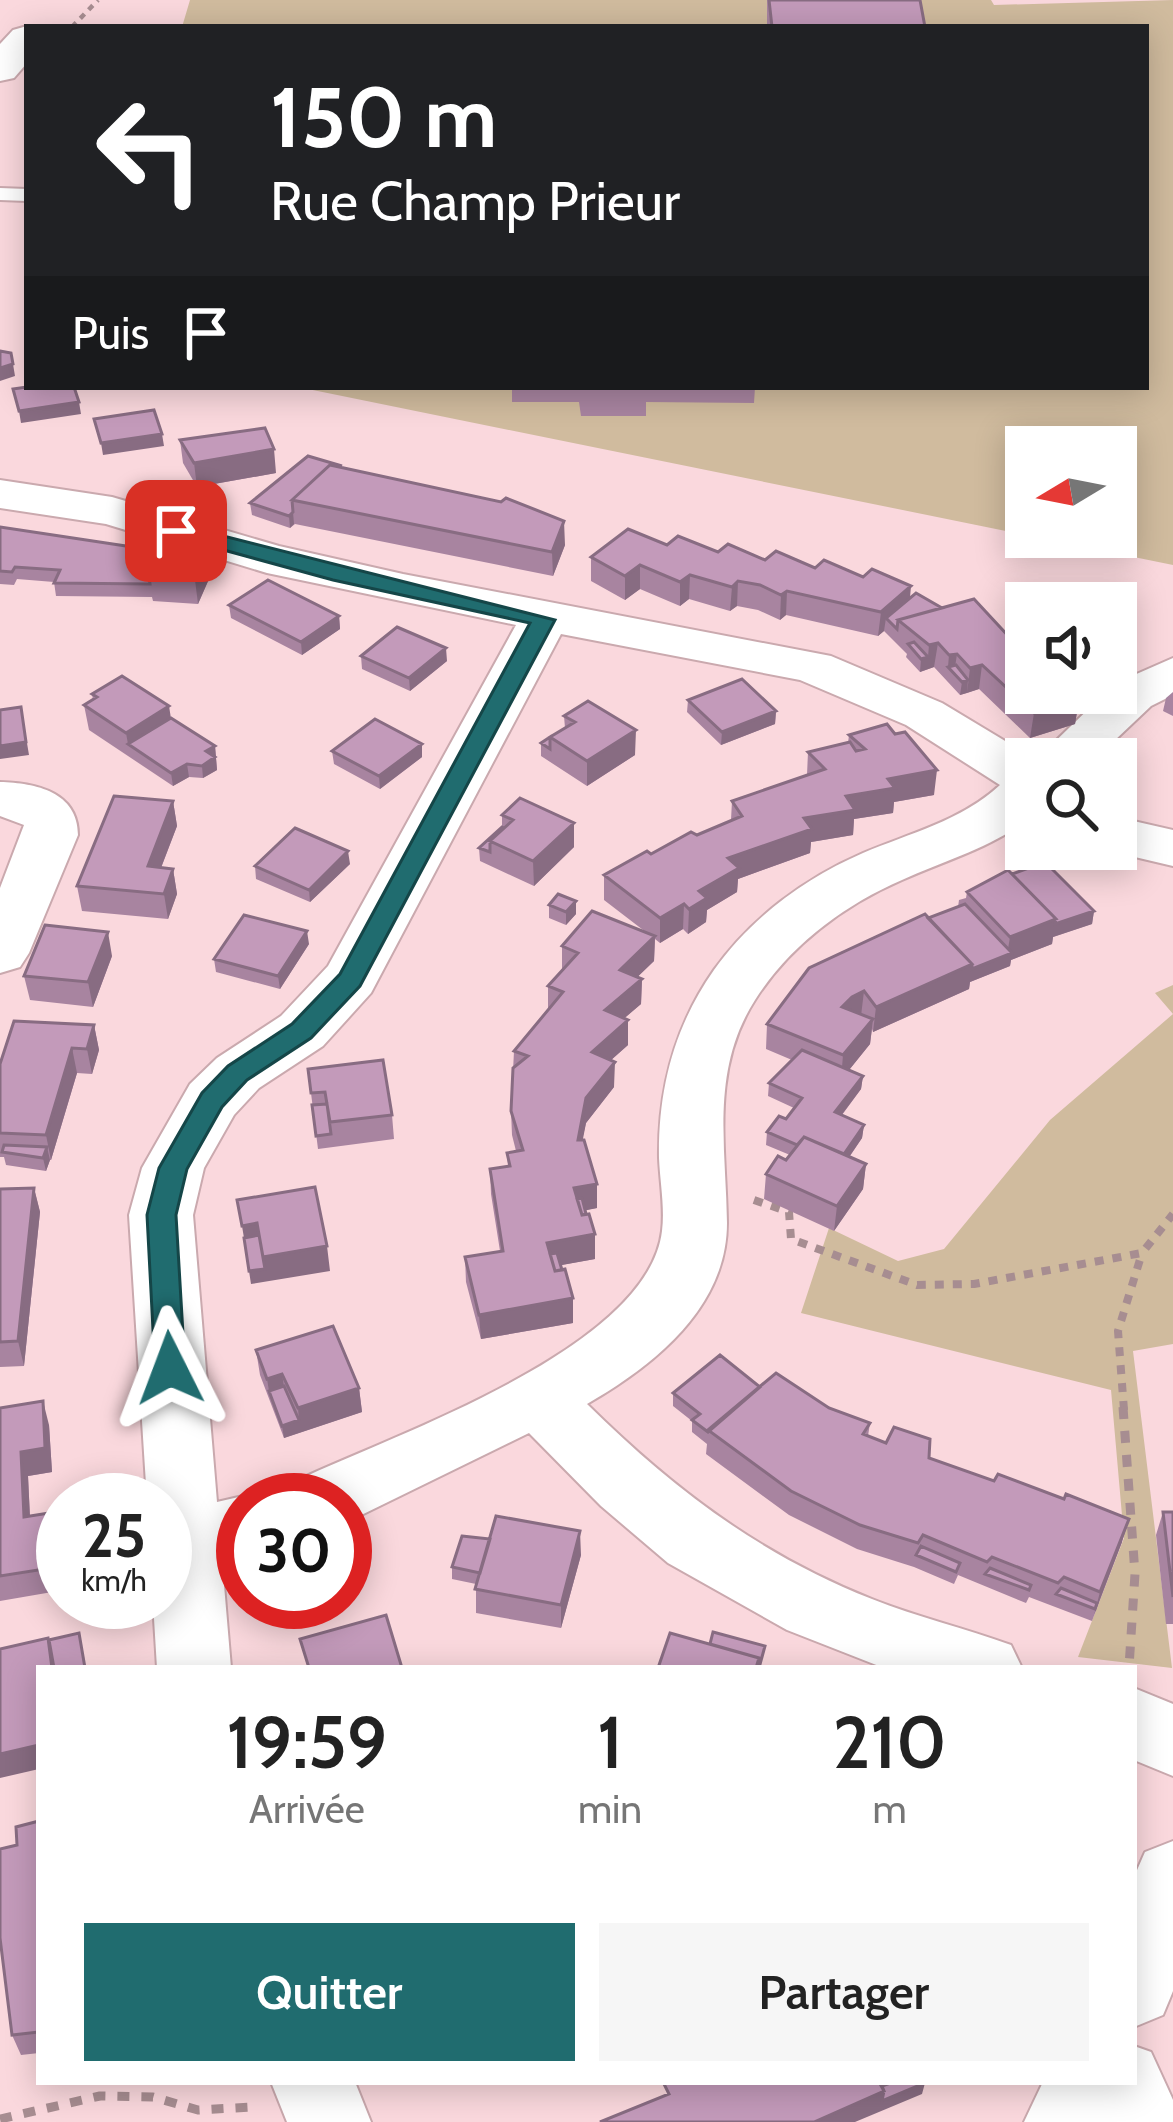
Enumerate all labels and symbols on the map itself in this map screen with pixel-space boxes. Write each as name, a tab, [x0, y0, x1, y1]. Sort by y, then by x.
north arrow	[1005, 426, 1137, 558]
pin	[125, 480, 227, 582]
position arrow	[107, 1305, 233, 1431]
speed limit sign: 30	[216, 1473, 372, 1629]

